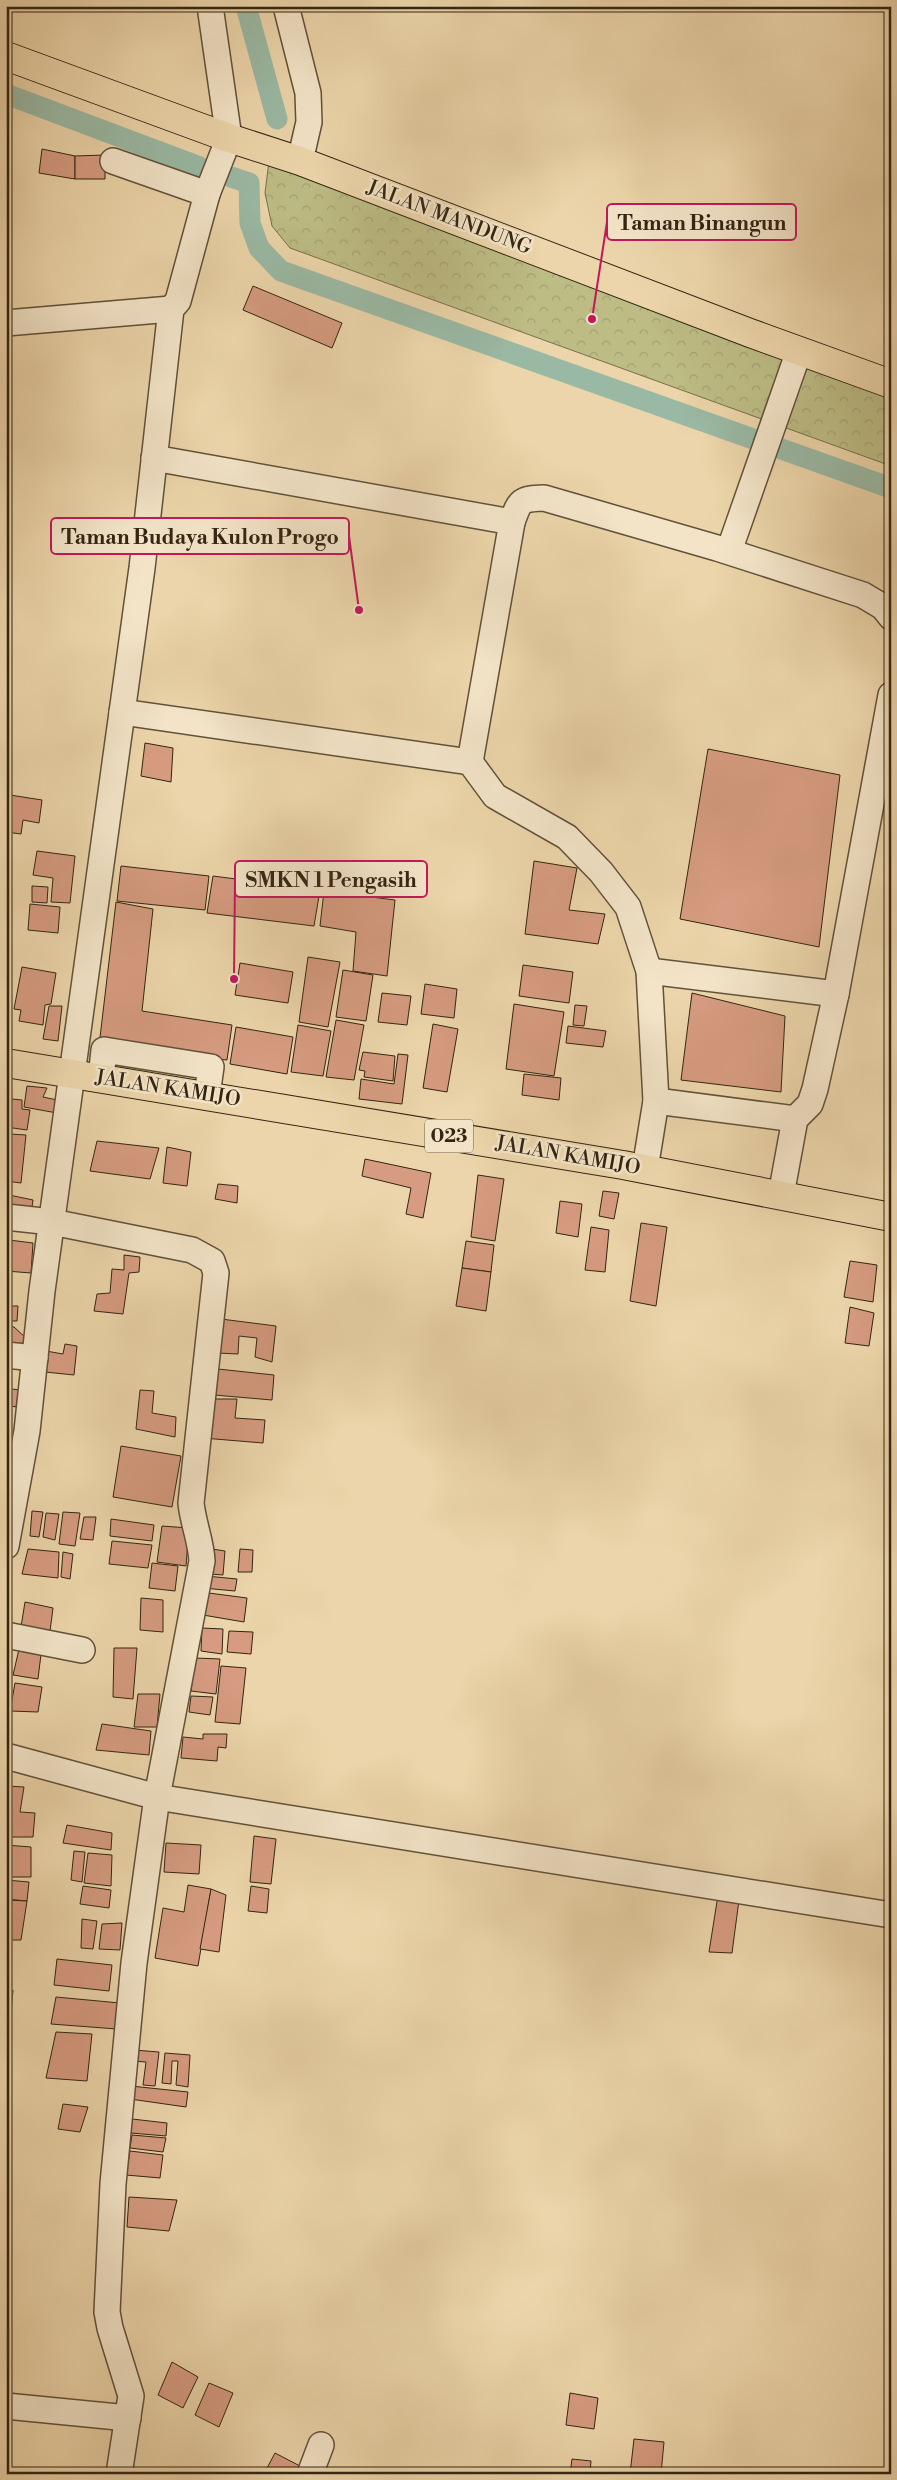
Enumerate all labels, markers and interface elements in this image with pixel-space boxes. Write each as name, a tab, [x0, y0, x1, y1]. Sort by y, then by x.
street label: JALAN MANDUNG	[362, 175, 535, 261]
callout: Taman Binangun	[607, 204, 796, 240]
text: Taman Binangun	[617, 211, 787, 237]
callout: Taman Budaya Kulon Progo	[51, 518, 349, 554]
text: Taman Budaya Kulon Progo	[61, 525, 339, 551]
callout: SMKN 1 Pengasih	[235, 861, 427, 897]
text: SMKN 1 Pengasih	[245, 868, 417, 894]
street label: JALAN KAMIJO	[93, 1065, 242, 1113]
road number: 023	[425, 1120, 473, 1152]
street label: JALAN KAMIJO	[493, 1131, 642, 1181]

